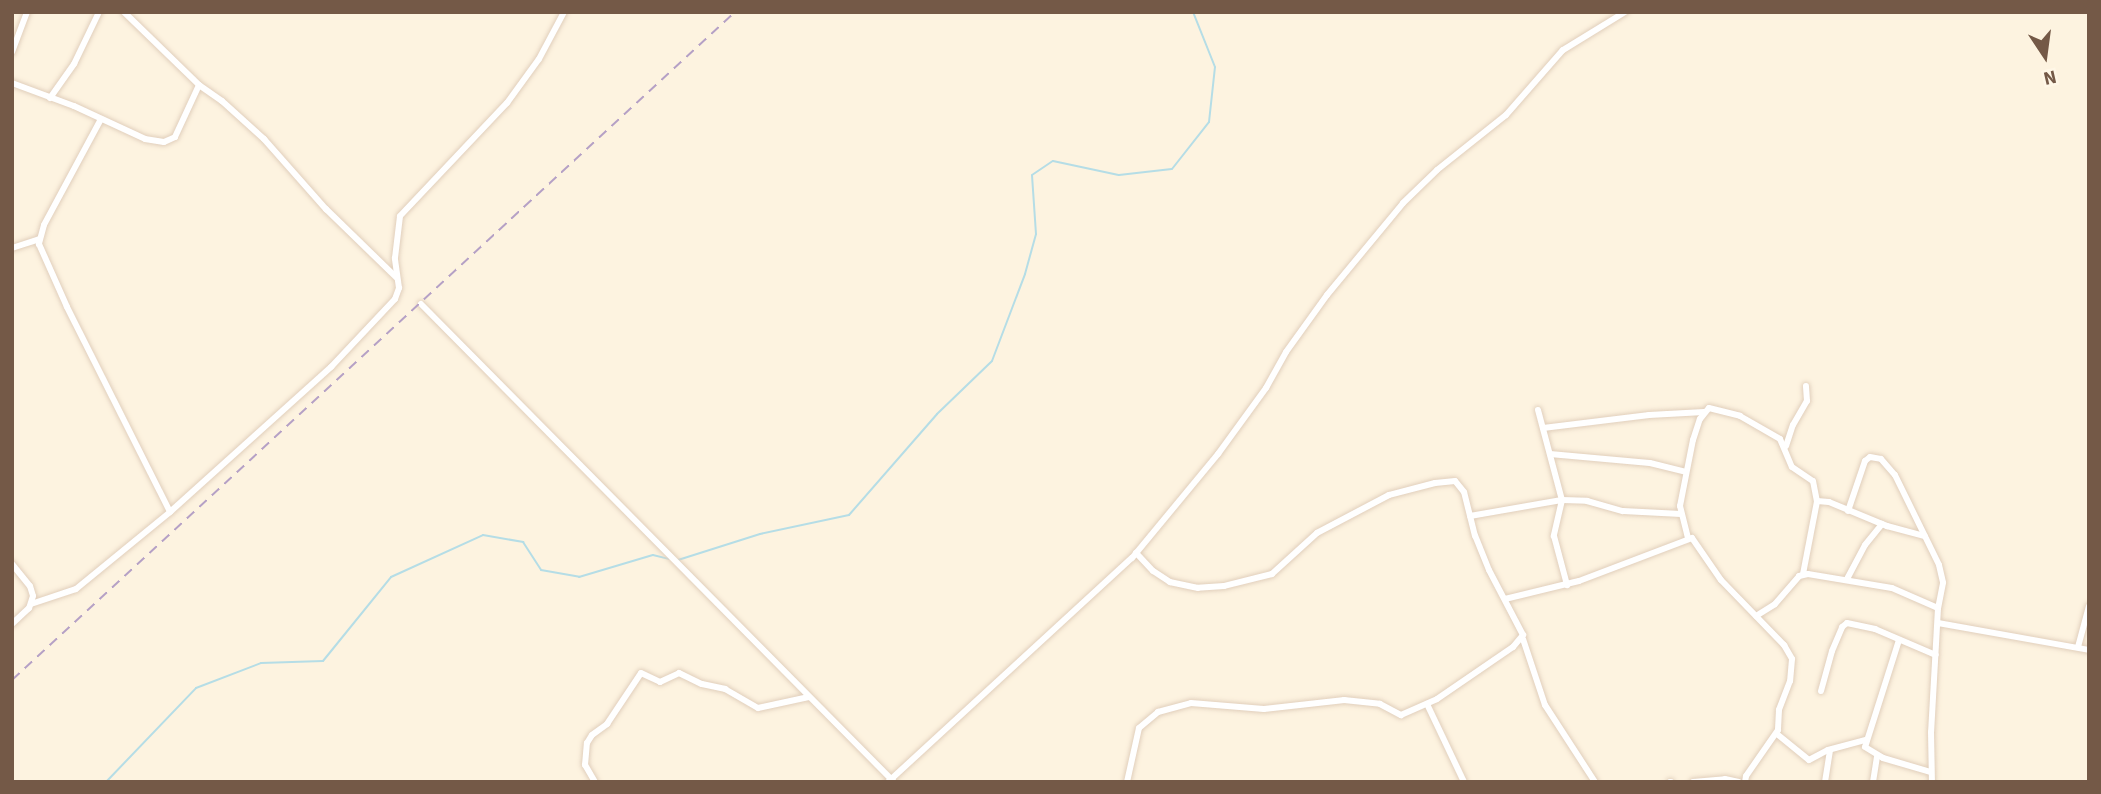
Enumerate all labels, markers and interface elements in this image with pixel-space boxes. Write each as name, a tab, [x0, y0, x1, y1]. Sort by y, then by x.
north arrow	[2010, 21, 2080, 91]
text: N	[2041, 62, 2059, 92]

